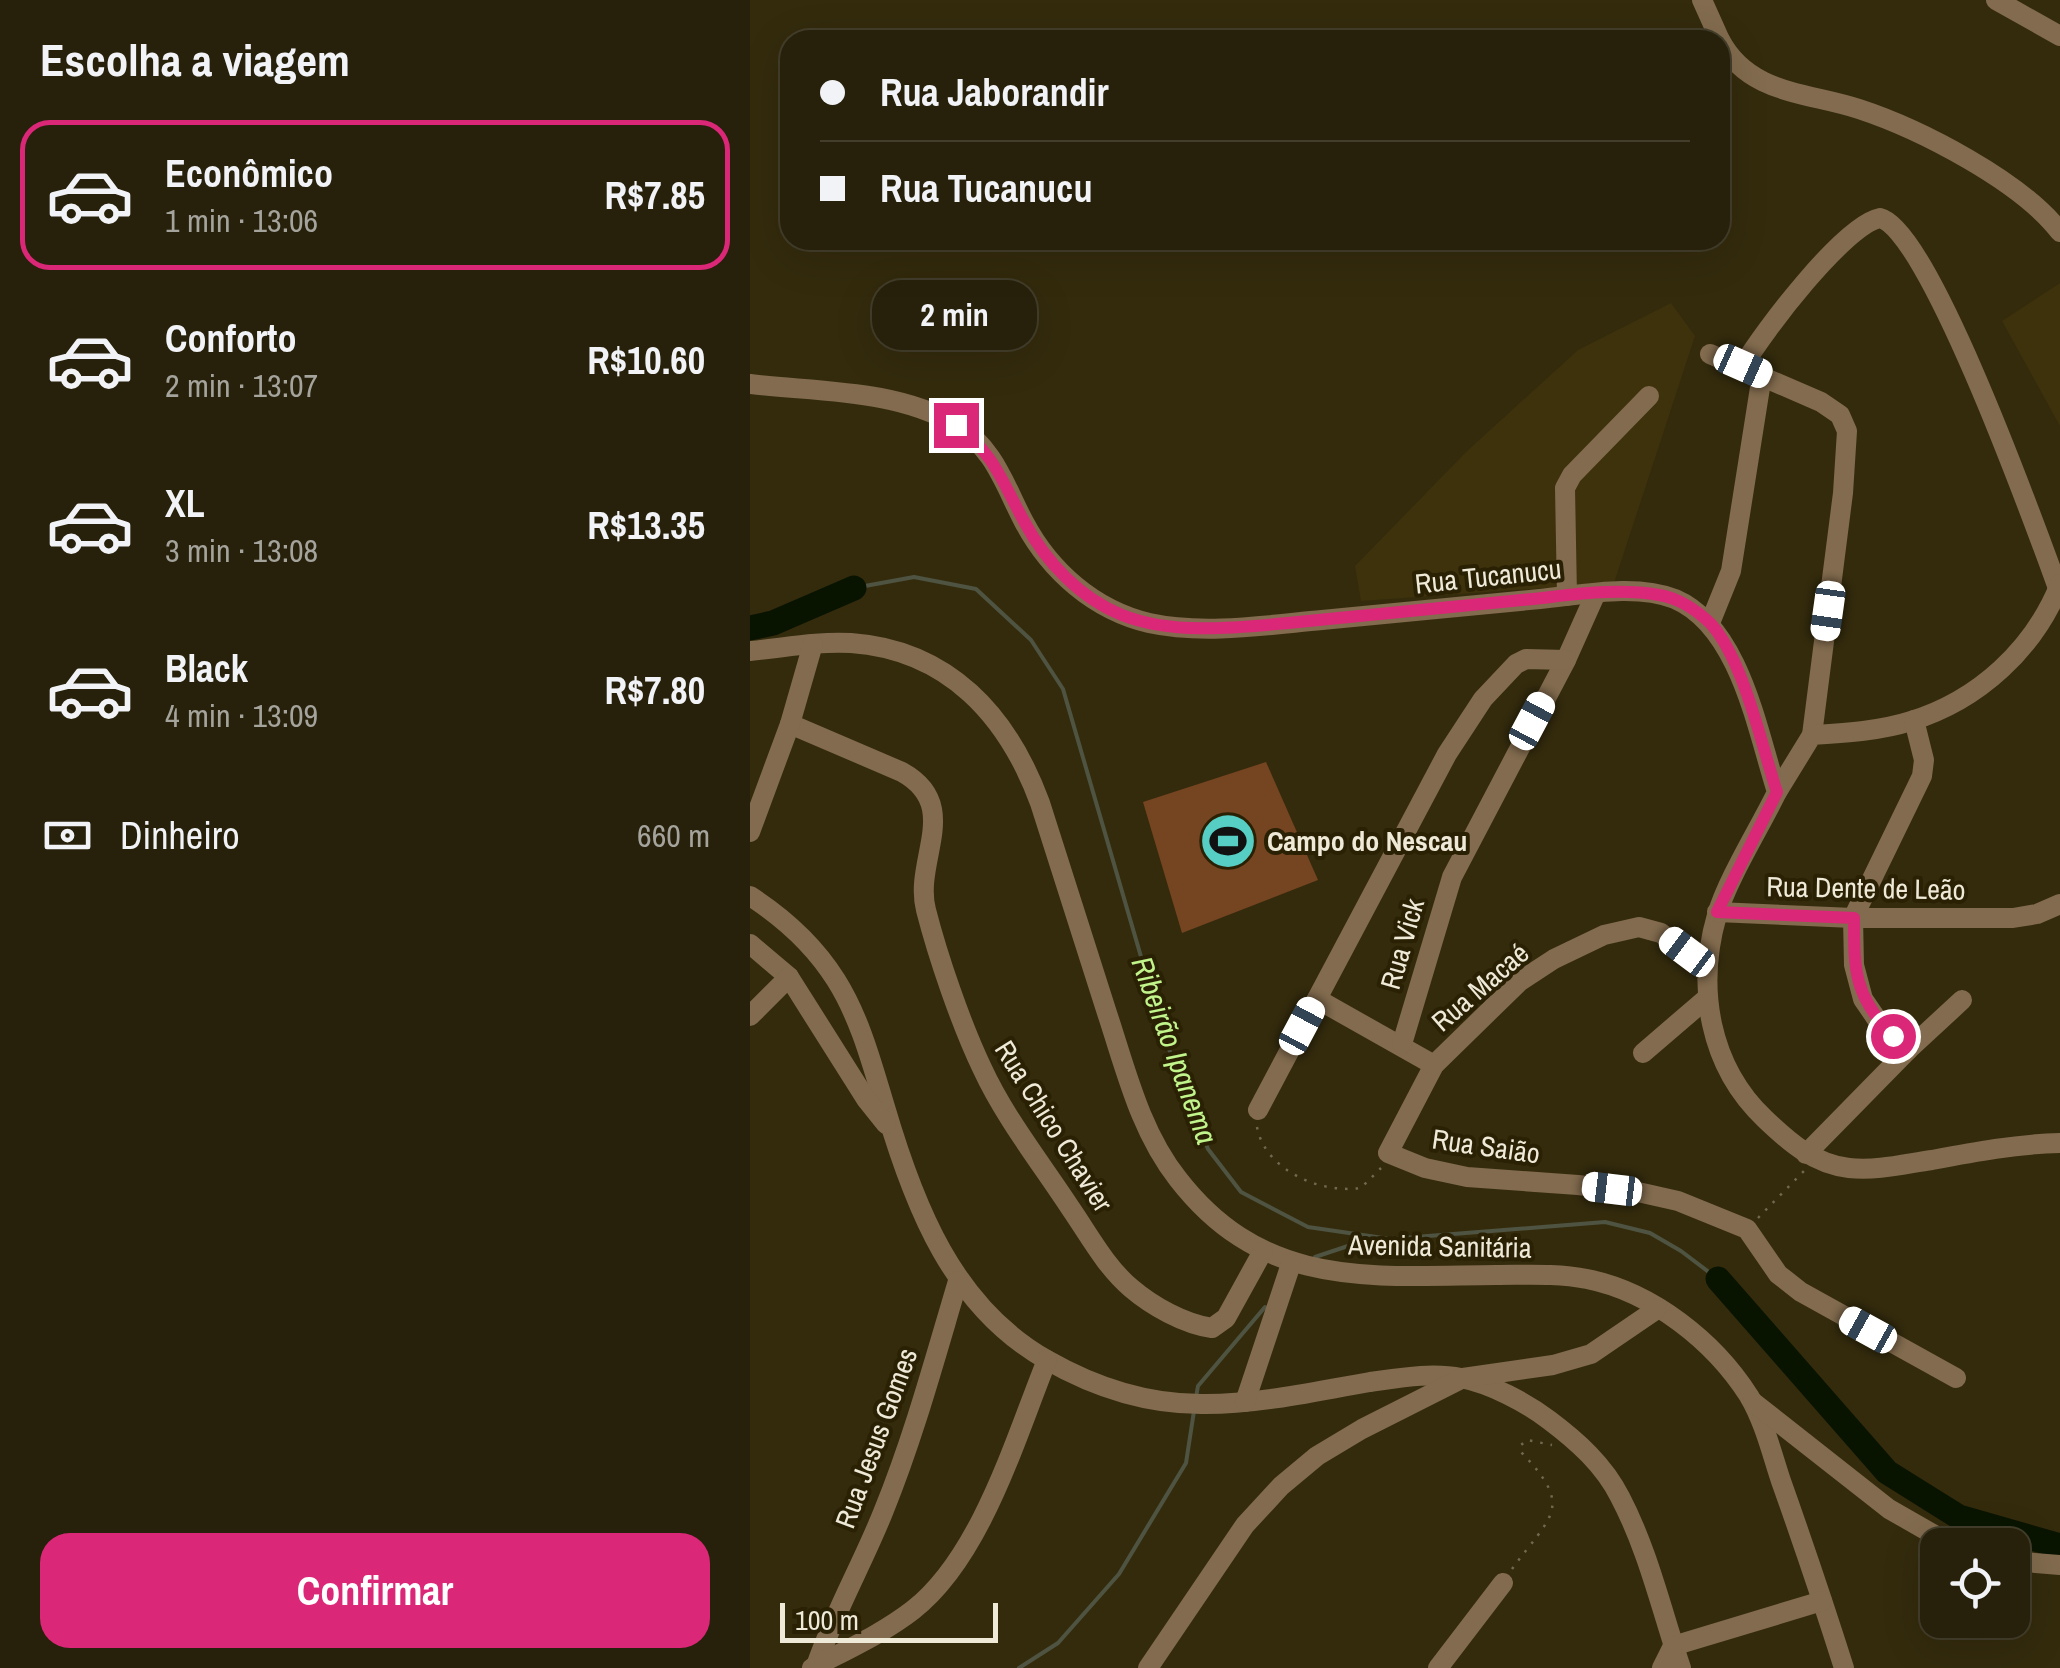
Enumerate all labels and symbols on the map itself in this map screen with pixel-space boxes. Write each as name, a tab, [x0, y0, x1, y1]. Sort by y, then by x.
callout: 2 min	[874, 280, 1038, 350]
car	[1709, 340, 1777, 392]
route end	[934, 403, 979, 448]
street label: Rua Tucanucu	[1413, 549, 1563, 603]
car	[1809, 579, 1847, 643]
car	[1505, 687, 1559, 755]
sports icon: Campo do Nescau	[1198, 811, 1258, 871]
place label: Campo do Nescau	[1267, 822, 1467, 860]
street label: Rua Dente de Leão	[1766, 867, 1966, 909]
street label: Rua Vick	[1371, 894, 1433, 994]
car	[1654, 922, 1720, 982]
street label: Rua Macaé	[1423, 934, 1537, 1040]
water label: Ribeirão Ipanema	[1123, 951, 1227, 1149]
car	[1275, 992, 1329, 1060]
route start	[1871, 1014, 1916, 1059]
street label: Rua Chico Chavier	[986, 1033, 1122, 1219]
street label: Rua Saião	[1430, 1120, 1542, 1172]
car	[1580, 1170, 1644, 1208]
street label: Avenida Sanitária	[1347, 1225, 1532, 1267]
car	[1834, 1302, 1902, 1358]
street label: Rua Jesus Gomes	[826, 1343, 926, 1533]
scale bar	[780, 1598, 998, 1642]

